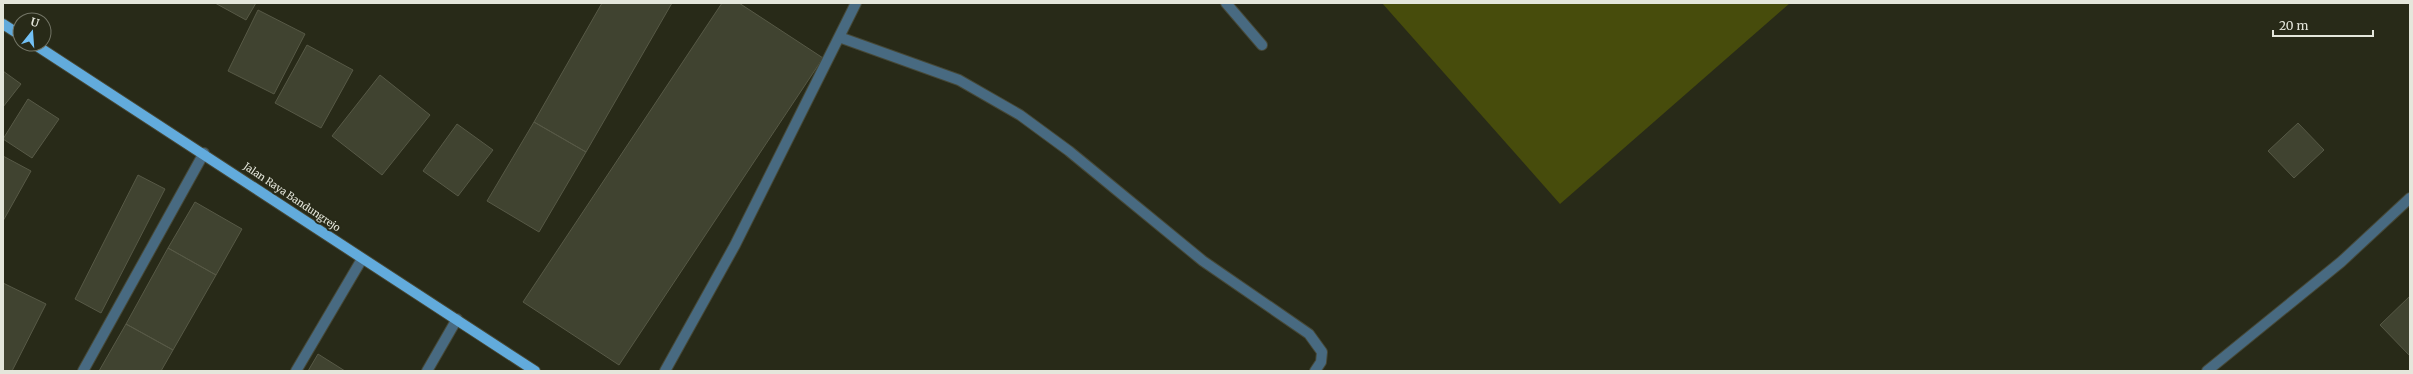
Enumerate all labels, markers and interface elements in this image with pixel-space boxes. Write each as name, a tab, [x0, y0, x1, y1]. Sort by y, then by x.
north arrow	[12, 12, 52, 52]
scale bar	[2273, 12, 2373, 38]
text: U	[29, 15, 42, 31]
text: 20 m	[2279, 18, 2308, 33]
street label: Jalan Raya Bandungrejo	[240, 159, 343, 234]

